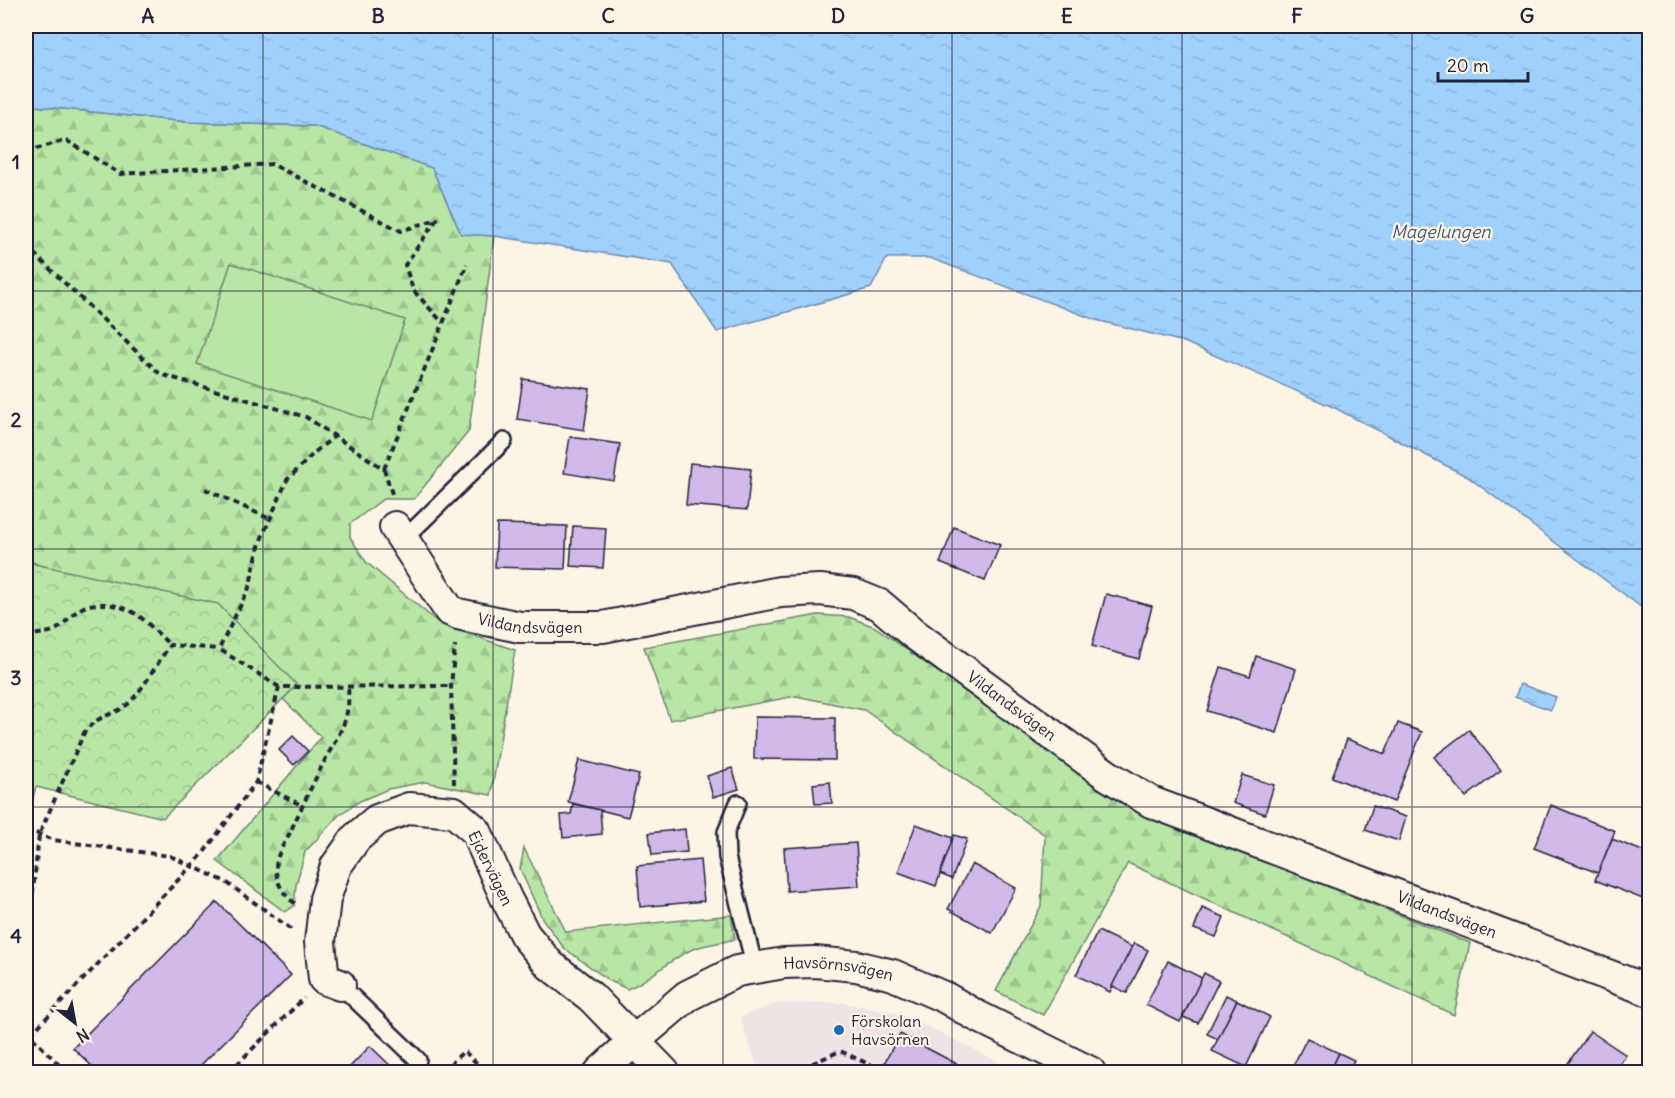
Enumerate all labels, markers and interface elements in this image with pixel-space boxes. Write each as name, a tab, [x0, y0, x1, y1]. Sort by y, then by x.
text: A	[142, 3, 155, 28]
text: B	[371, 3, 385, 28]
text: C	[601, 3, 615, 28]
text: D	[831, 3, 845, 28]
text: E	[1061, 3, 1073, 28]
text: F	[1291, 3, 1303, 28]
text: G	[1520, 3, 1534, 28]
scale bar	[1438, 45, 1528, 83]
text: 20 m	[1447, 54, 1489, 77]
text: 1	[12, 149, 20, 174]
water label: Magelungen	[1391, 220, 1491, 243]
text: 2	[11, 407, 22, 432]
street label: Vildandsvägen	[476, 608, 582, 637]
text: 3	[10, 665, 22, 690]
street label: Vildandsvägen	[963, 666, 1060, 745]
street label: Ejdervägen	[464, 827, 518, 909]
street label: Vildandsvägen	[1394, 886, 1500, 942]
text: 4	[10, 923, 22, 948]
street label: Havsörnsvägen	[783, 952, 896, 985]
north arrow	[45, 993, 105, 1053]
place label: Förskolan Havsörnen	[851, 1011, 929, 1049]
marker: Förskolan Havsörnen	[832, 1023, 846, 1037]
text: N	[73, 1024, 93, 1047]

